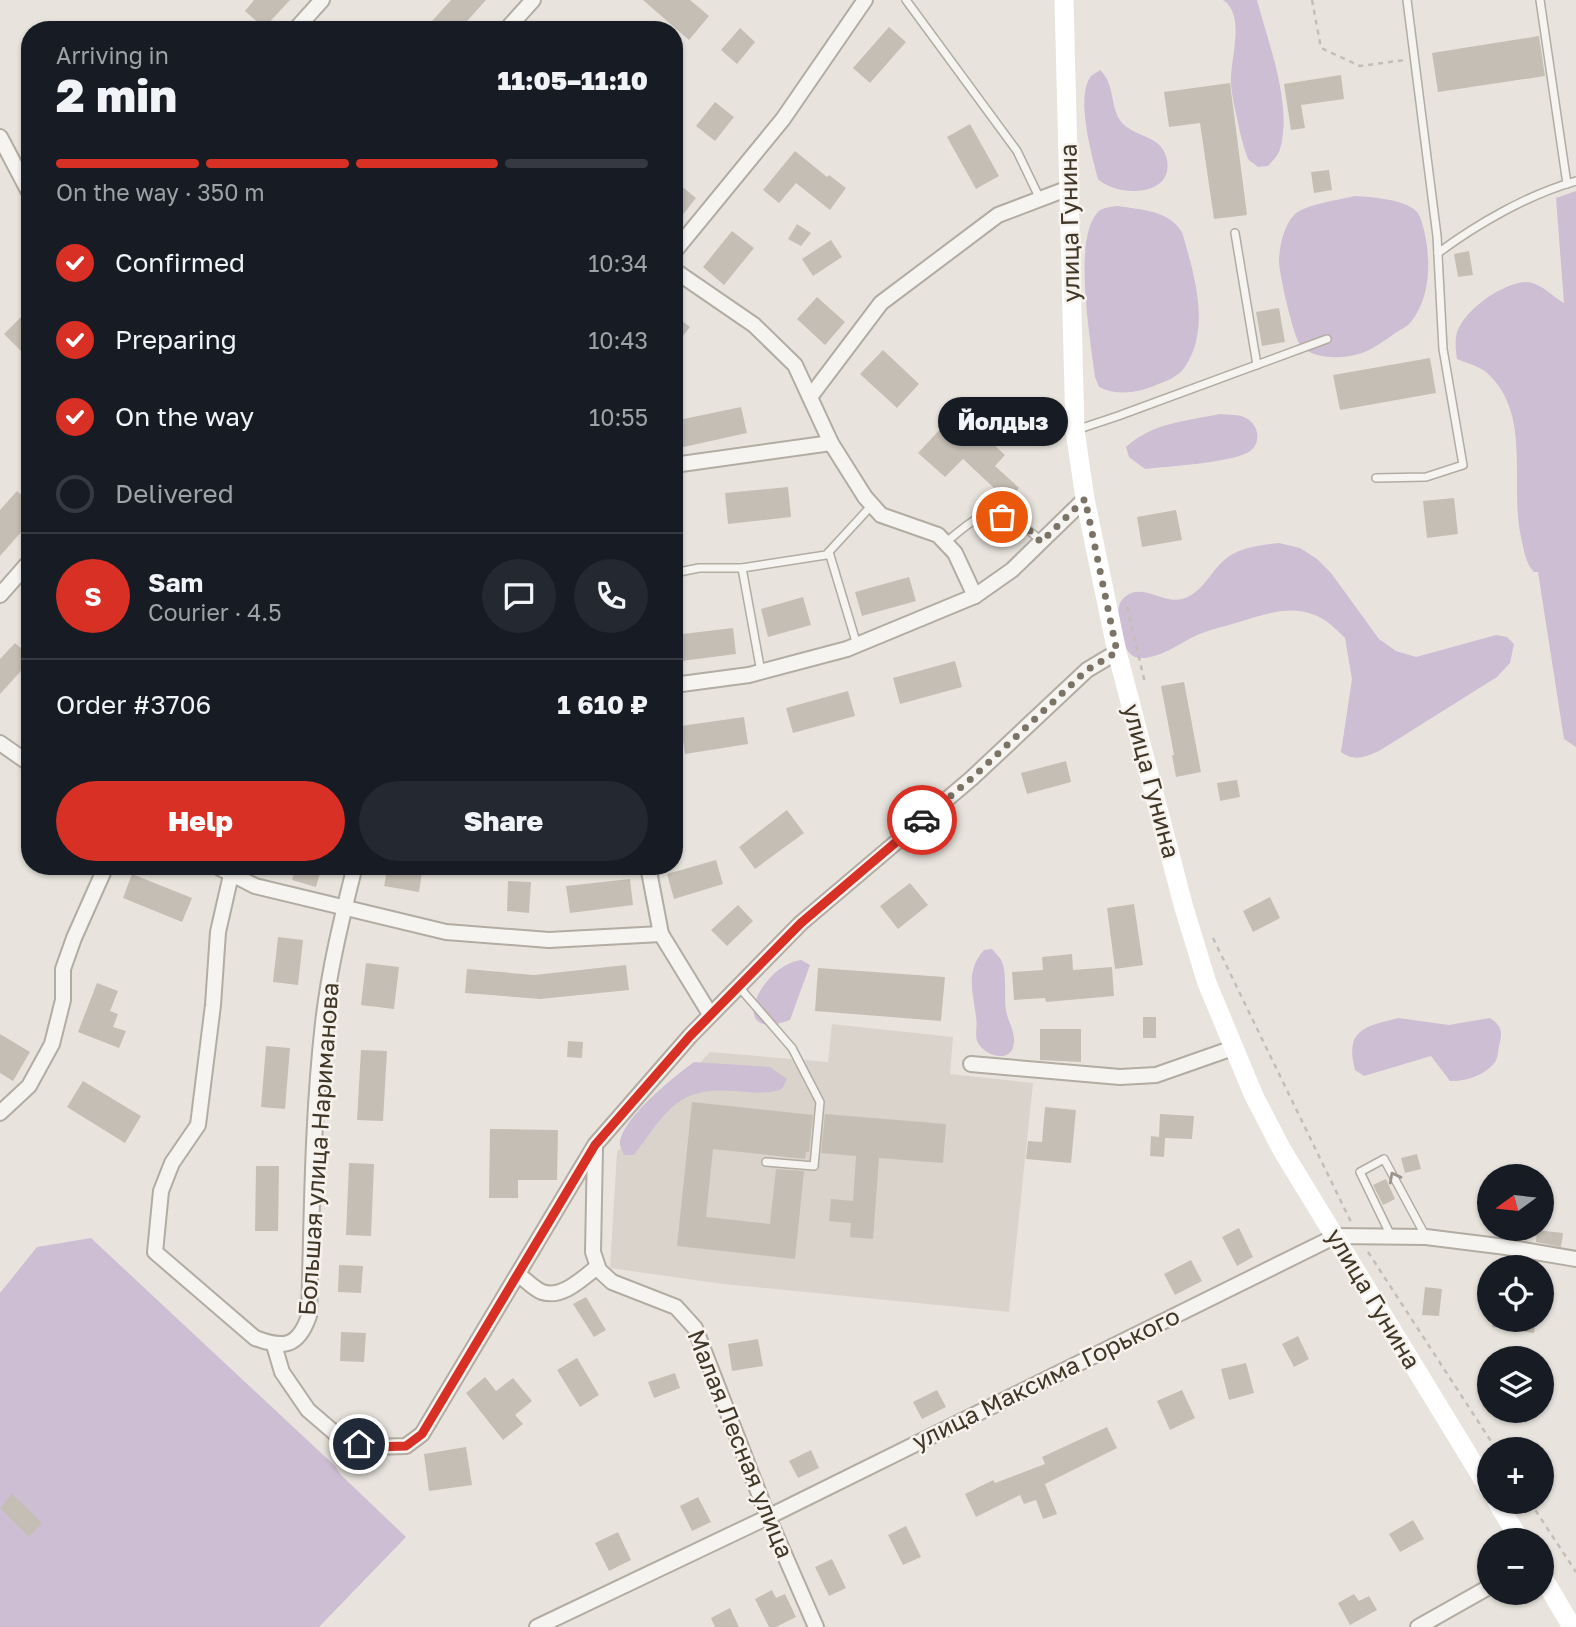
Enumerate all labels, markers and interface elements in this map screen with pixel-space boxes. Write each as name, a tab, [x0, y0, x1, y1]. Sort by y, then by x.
text: Arriving in	[56, 41, 169, 69]
text: 11:05–11:10	[498, 65, 648, 96]
text: 2 min	[56, 67, 177, 122]
street label: улица Гунина	[1053, 143, 1084, 303]
text: On the way · 350 m	[56, 178, 265, 206]
icon: check	[56, 244, 94, 282]
text: Confirmed	[115, 247, 245, 278]
text: 10:34	[588, 249, 648, 277]
icon: check	[56, 321, 94, 359]
text: Preparing	[115, 324, 237, 355]
text: 10:43	[588, 326, 648, 354]
icon: check	[56, 398, 94, 436]
callout: Йолдыз	[937, 398, 1067, 447]
text: On the way	[115, 401, 254, 432]
text: 10:55	[589, 403, 648, 431]
text: Йолдыз	[958, 407, 1048, 435]
text: Delivered	[115, 478, 234, 509]
pin	[972, 487, 1032, 547]
icon: bag	[983, 498, 1021, 536]
button: chat	[482, 559, 556, 633]
button: phone	[574, 559, 648, 633]
text: Sam	[148, 567, 203, 598]
text: S	[84, 581, 102, 612]
text: Courier · 4.5	[148, 598, 281, 626]
text: Order #3706	[56, 689, 211, 720]
text: 1 610 ₽	[557, 689, 648, 720]
street label: улица Гунина	[1118, 700, 1187, 861]
button: Help	[56, 781, 345, 861]
button: Share	[359, 781, 648, 861]
courier	[887, 785, 957, 855]
icon: car	[903, 801, 941, 839]
street label: Большая улица Нариманова	[291, 981, 344, 1316]
north arrow	[1477, 1164, 1554, 1241]
map controls	[1477, 1164, 1554, 1605]
one-way arrow	[1389, 1172, 1402, 1184]
street label: улица Гунина	[1321, 1223, 1428, 1374]
button: locate	[1477, 1255, 1554, 1332]
street label: улица Максима Горького	[907, 1300, 1184, 1455]
street label: Малая Лесная улица	[682, 1325, 801, 1562]
button: layers	[1477, 1346, 1554, 1423]
pin	[329, 1414, 389, 1474]
icon: home	[340, 1425, 378, 1463]
button: +	[1477, 1437, 1554, 1514]
button: −	[1477, 1528, 1554, 1605]

